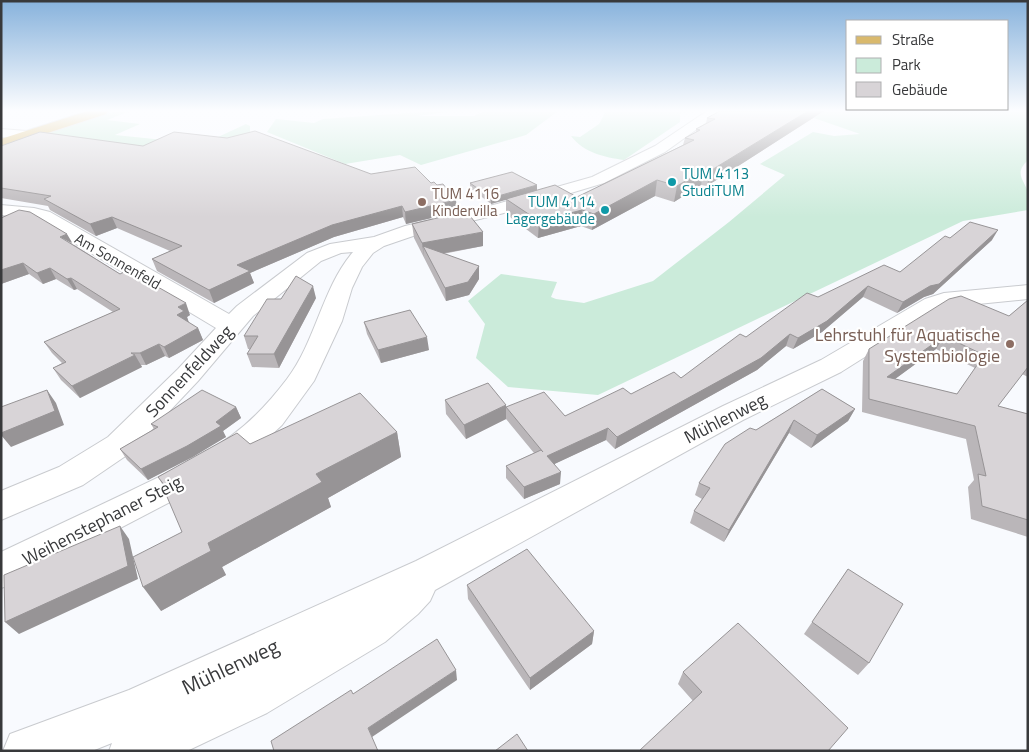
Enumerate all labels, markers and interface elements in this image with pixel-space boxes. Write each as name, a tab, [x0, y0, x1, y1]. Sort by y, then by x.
legend	[846, 20, 1009, 110]
text: Straße	[892, 28, 934, 51]
text: Park	[892, 53, 921, 76]
text: Gebäude	[892, 78, 948, 101]
place label: TUM 4113 StudiTUM	[682, 162, 749, 202]
marker: TUM 4113 StudiTUM	[666, 176, 678, 188]
place label: TUM 4116 Kindervilla	[432, 182, 499, 222]
place label: TUM 4114 Lagergebäude	[506, 190, 595, 230]
marker: TUM 4116 Kindervilla	[416, 196, 428, 208]
marker: TUM 4114 Lagergebäude	[599, 204, 611, 216]
street label: Am Sonnenfeld	[71, 227, 165, 295]
street label: Sonnenfeldweg	[139, 319, 239, 423]
place label: Lehrstuhl für Aquatische Systembiologie	[815, 321, 1000, 369]
marker: Lehrstuhl für Aquatische Systembiologie	[1004, 338, 1016, 350]
street label: Mühlenweg	[679, 386, 771, 450]
street label: Weihenstephaner Steig	[17, 468, 187, 572]
street label: Mühlenweg	[176, 629, 284, 702]

